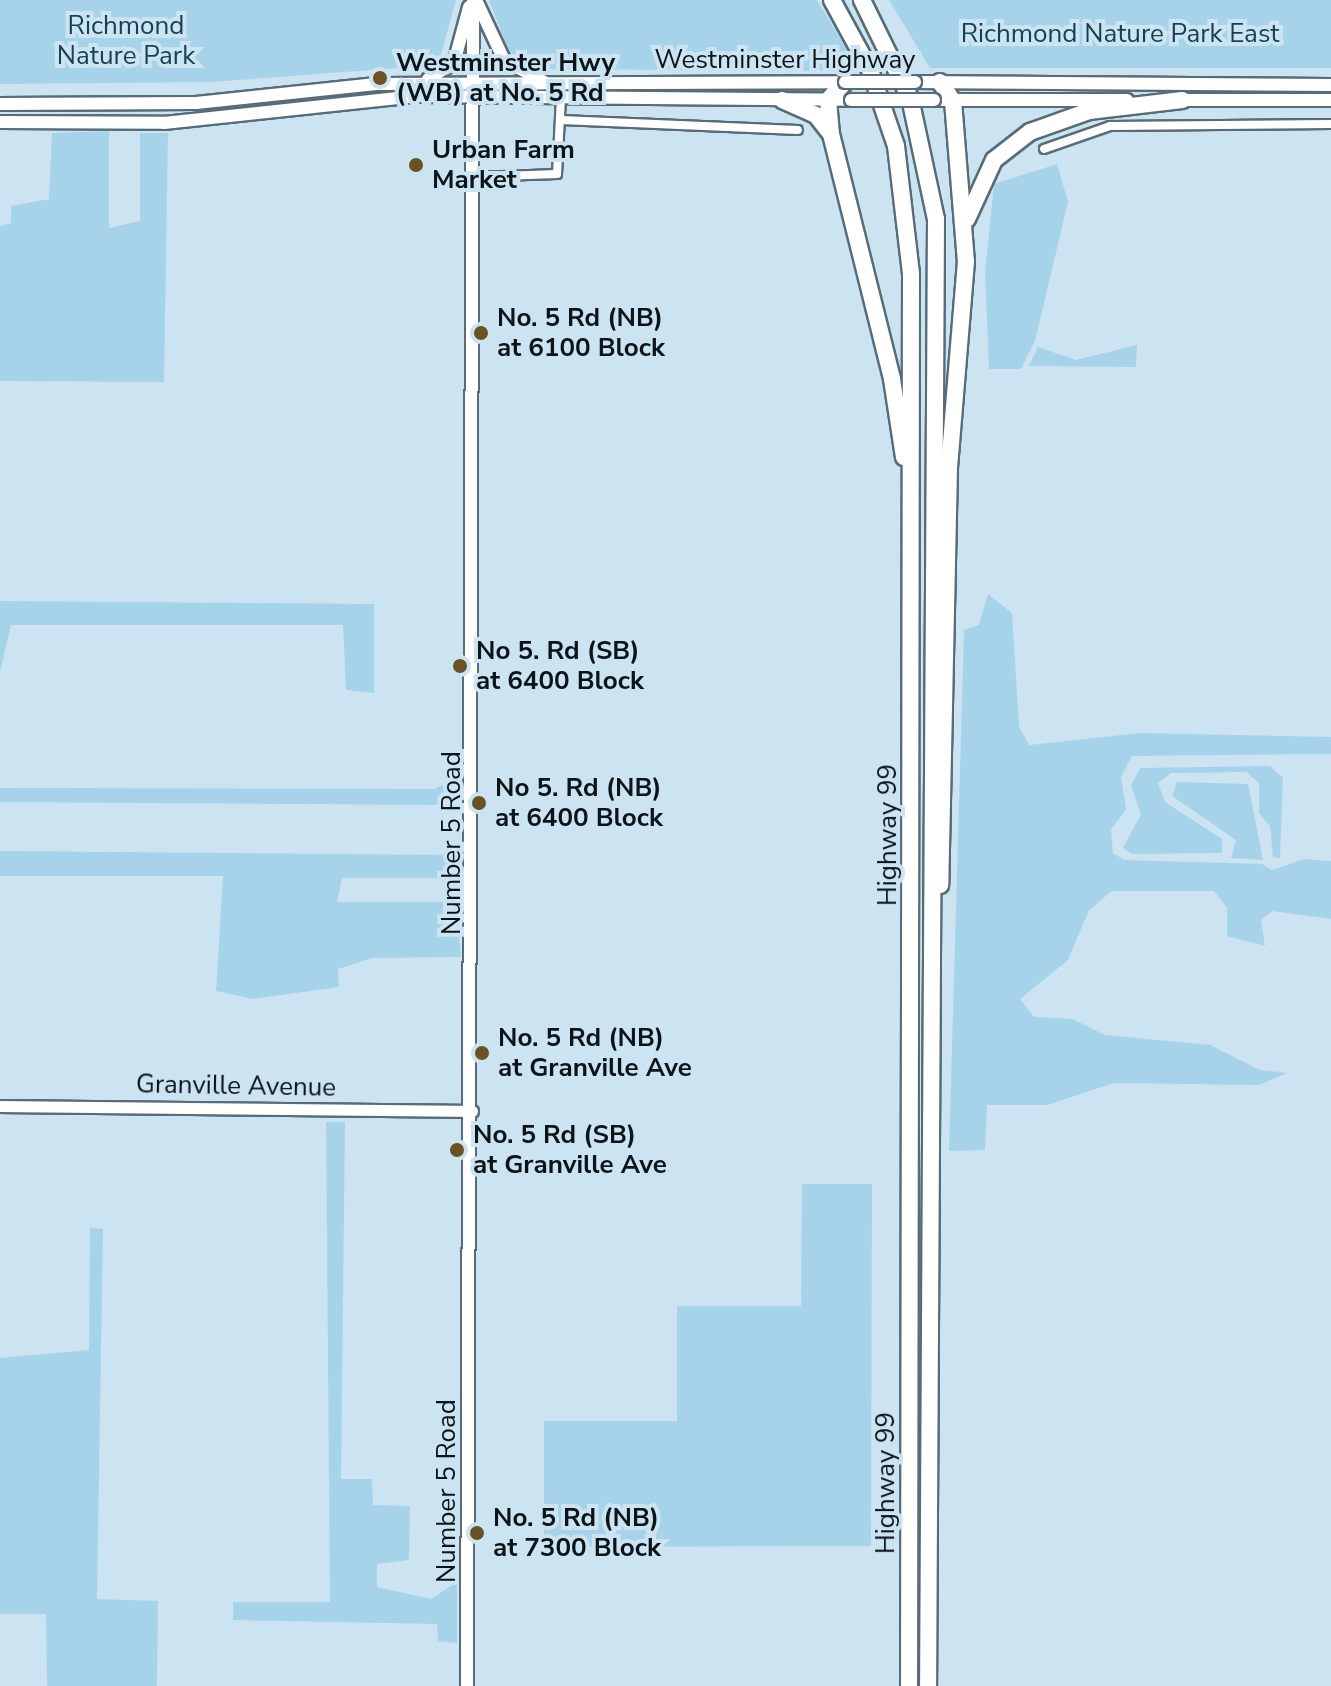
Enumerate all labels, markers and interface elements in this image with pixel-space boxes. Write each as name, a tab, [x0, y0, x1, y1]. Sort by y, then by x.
park label: Richmond Nature Park	[57, 10, 195, 72]
park label: Richmond Nature Park East	[961, 18, 1279, 50]
street label: Westminster Highway	[655, 44, 915, 76]
place label: Westminster Hwy (WB) at No. 5 Rd	[396, 47, 615, 108]
marker: Westminster Hwy (WB) at No. 5 Rd	[371, 69, 389, 87]
place label: Urban Farm Market	[432, 134, 575, 196]
marker: Urban Farm Market	[407, 156, 425, 174]
place label: No. 5 Rd (NB) at 6100 Block	[497, 302, 665, 364]
marker: No. 5 Rd (NB) at 6100 Block	[472, 324, 490, 342]
place label: No 5. Rd (SB) at 6400 Block	[476, 635, 644, 696]
marker: No 5. Rd (SB) at 6400 Block	[451, 657, 469, 675]
street label: Number 5 Road	[436, 751, 468, 935]
street label: Highway 99	[872, 764, 904, 906]
place label: No 5. Rd (NB) at 6400 Block	[495, 772, 663, 834]
marker: No 5. Rd (NB) at 6400 Block	[470, 794, 488, 812]
place label: No. 5 Rd (NB) at Granville Ave	[498, 1022, 692, 1084]
marker: No. 5 Rd (NB) at Granville Ave	[473, 1044, 491, 1062]
street label: Granville Avenue	[136, 1069, 336, 1103]
place label: No. 5 Rd (SB) at Granville Ave	[473, 1119, 667, 1180]
marker: No. 5 Rd (SB) at Granville Ave	[448, 1141, 466, 1159]
street label: Number 5 Road	[431, 1399, 463, 1583]
street label: Highway 99	[870, 1412, 902, 1554]
place label: No. 5 Rd (NB) at 7300 Block	[493, 1502, 661, 1564]
marker: No. 5 Rd (NB) at 7300 Block	[468, 1524, 486, 1542]

